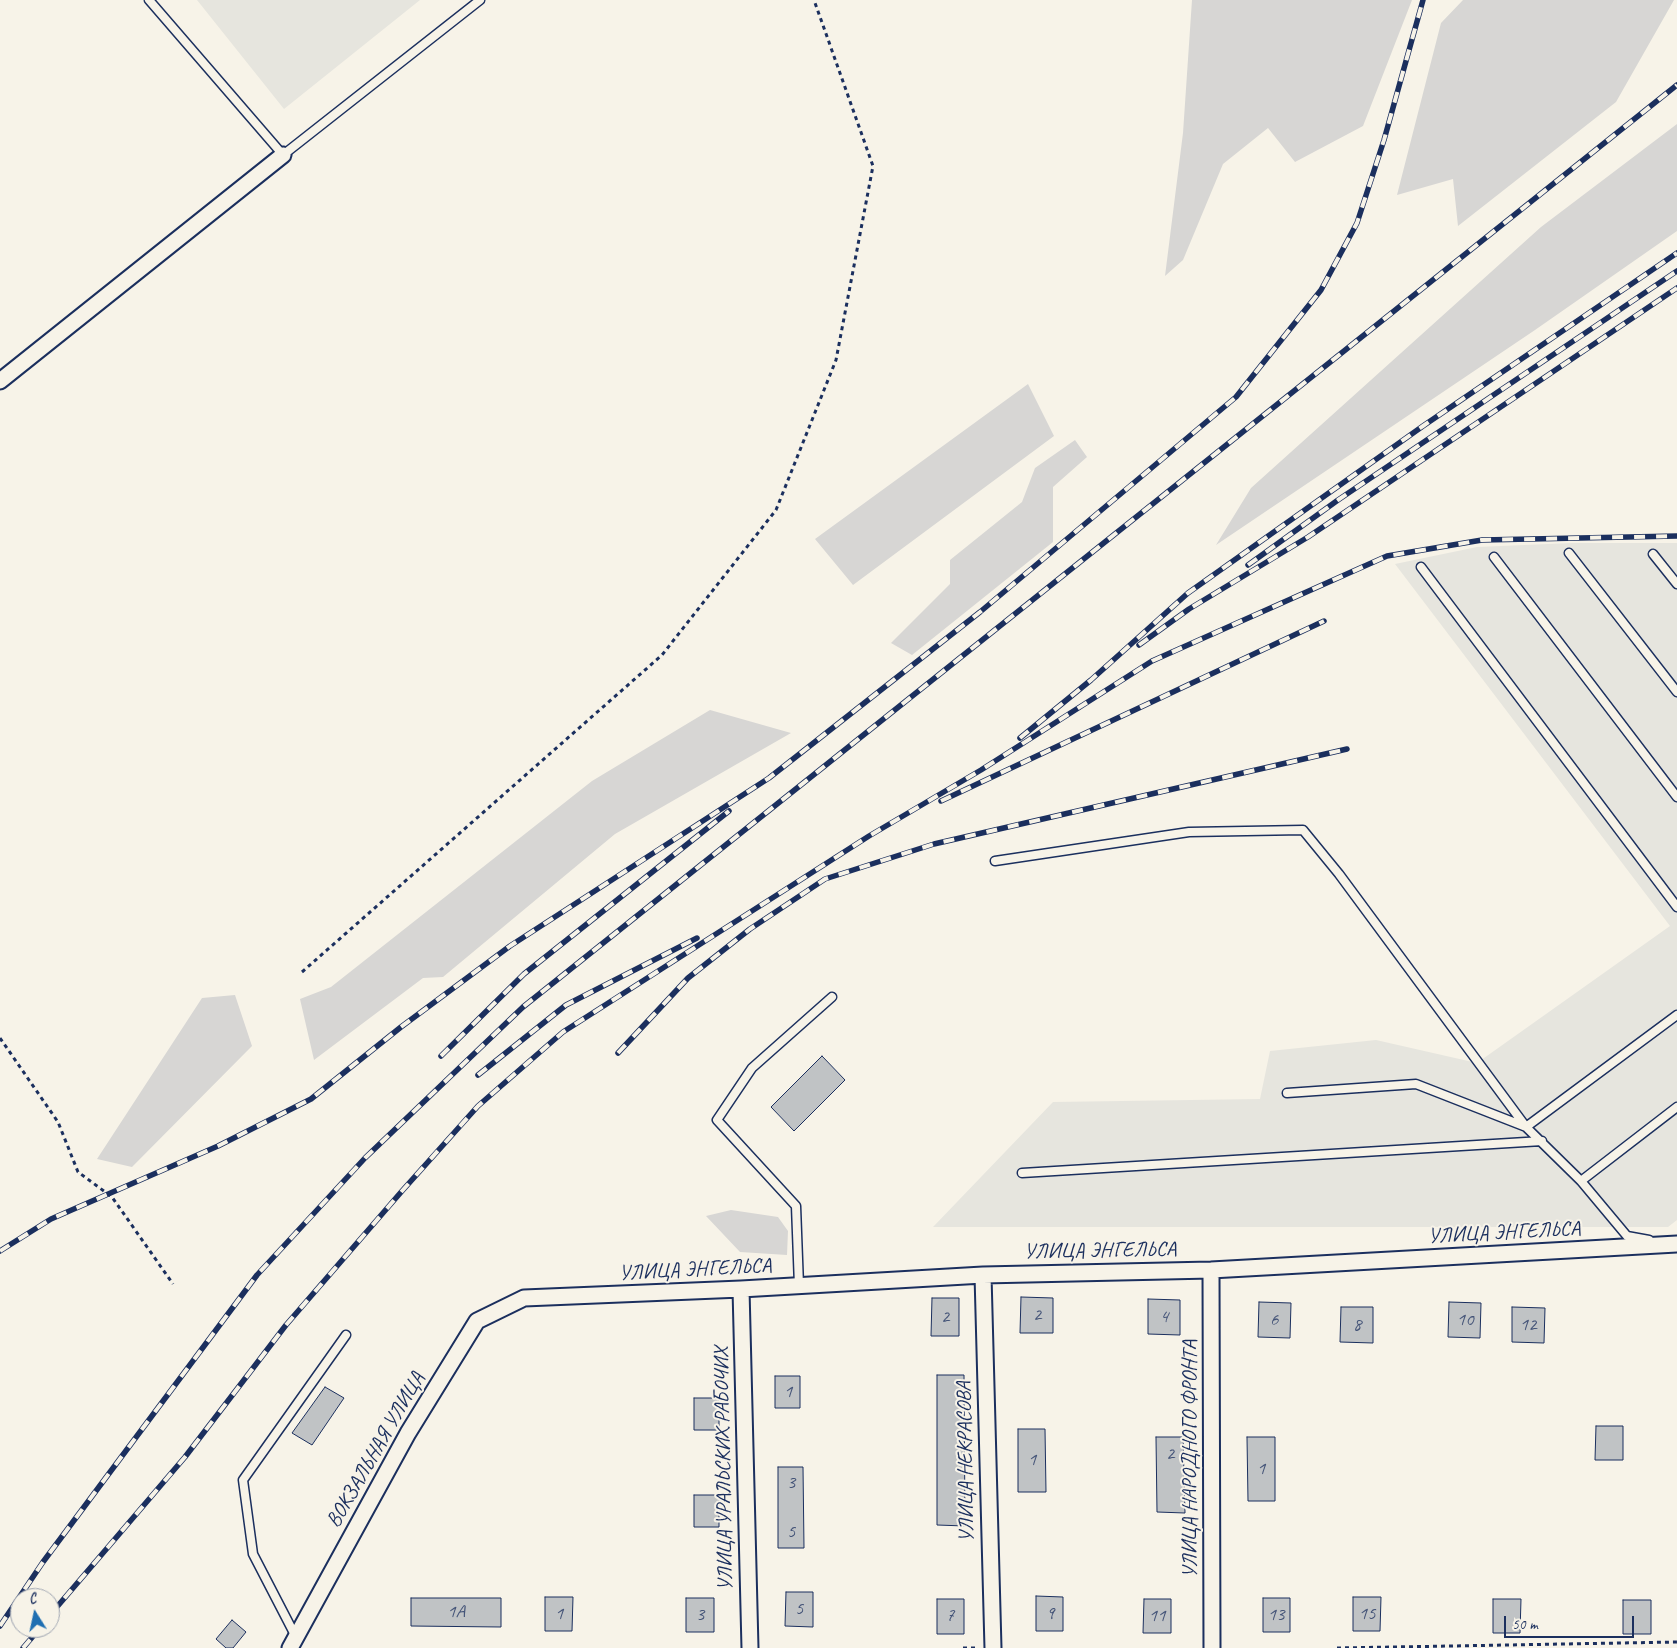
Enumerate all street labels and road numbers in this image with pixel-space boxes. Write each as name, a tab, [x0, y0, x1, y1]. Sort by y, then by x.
street label: УЛИЦА ЭНГЕЛЬСА	[1427, 1216, 1581, 1250]
street label: УЛИЦА ЭНГЕЛЬСА	[1024, 1237, 1176, 1265]
street label: УЛИЦА ЭНГЕЛЬСА	[618, 1253, 772, 1287]
street label: УЛИЦА НАРОДНОГО ФРОНТА	[1177, 1340, 1203, 1578]
street label: УЛИЦА УРАЛЬСКИХ РАБОЧИХ	[709, 1347, 739, 1591]
street label: ВОКЗАЛЬНАЯ УЛИЦА	[321, 1368, 431, 1532]
street label: УЛИЦА НЕКРАСОВА	[952, 1381, 980, 1543]

